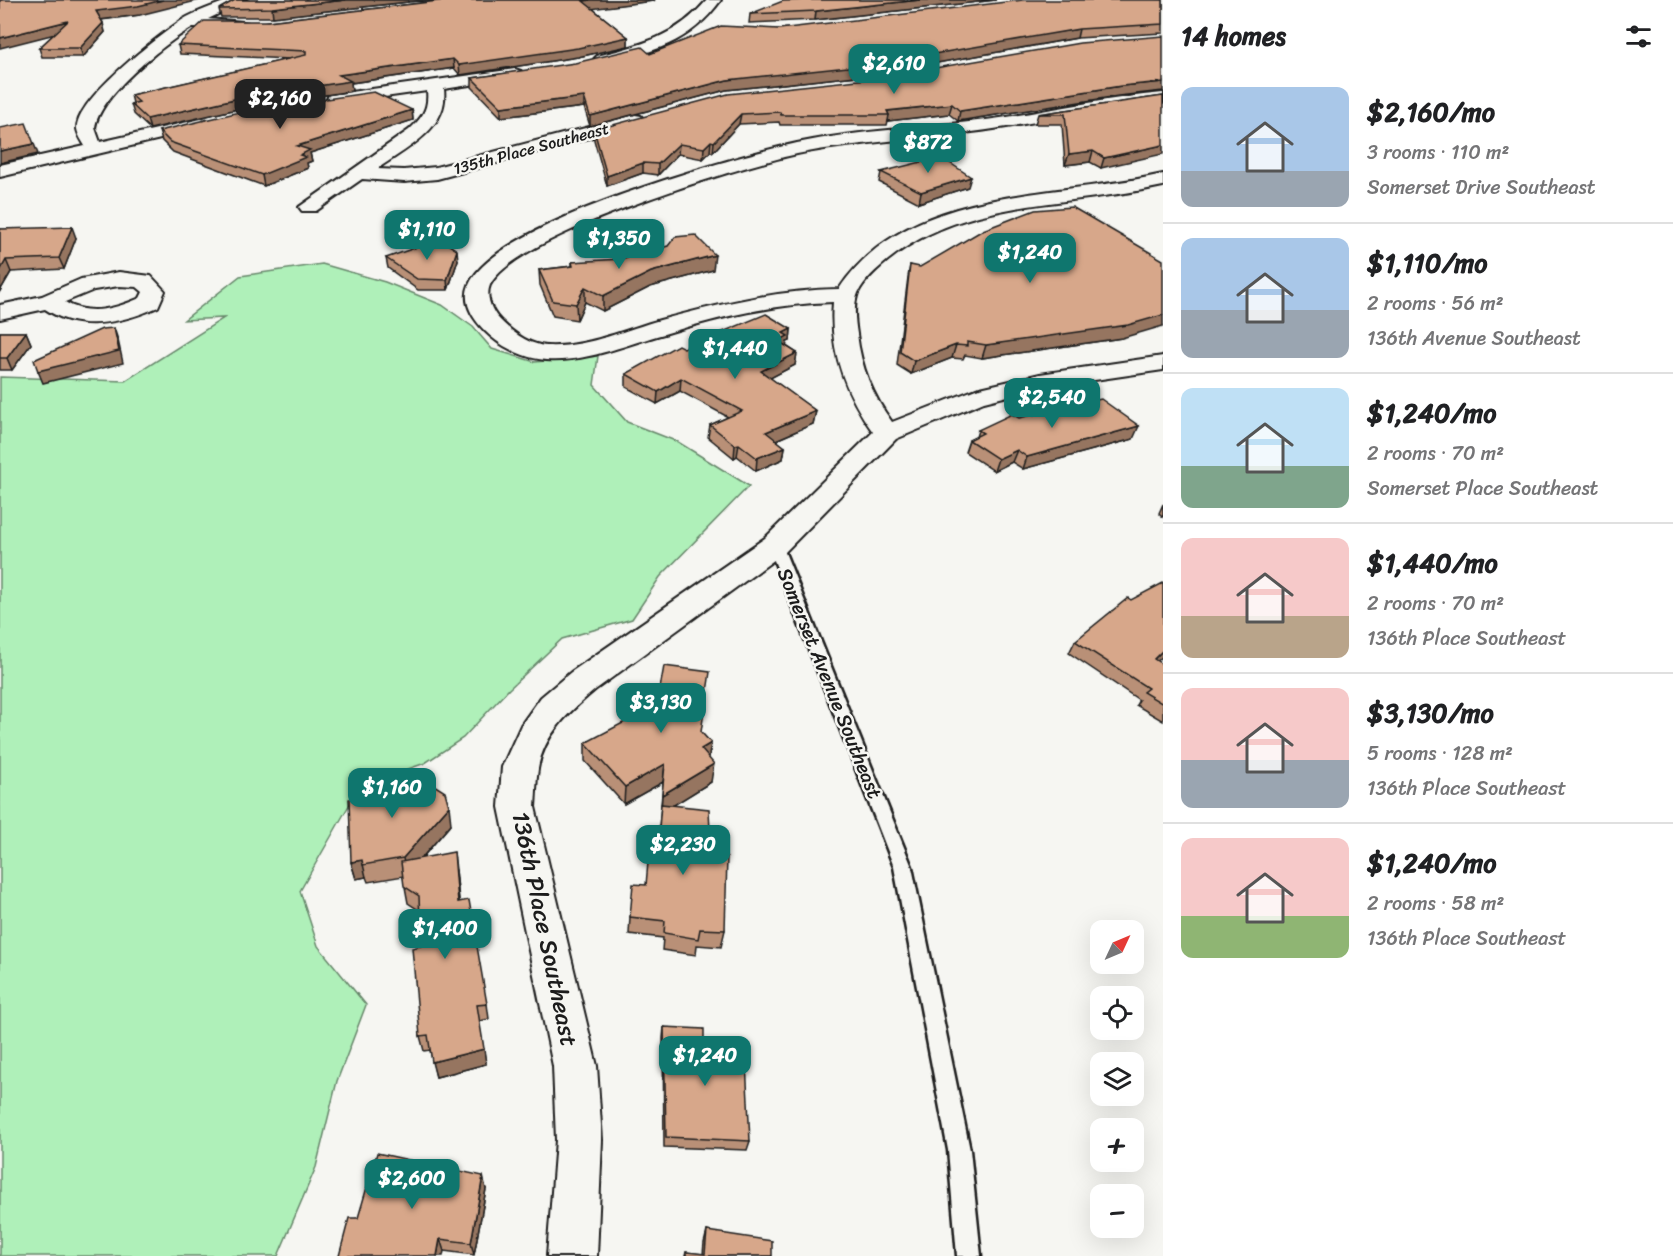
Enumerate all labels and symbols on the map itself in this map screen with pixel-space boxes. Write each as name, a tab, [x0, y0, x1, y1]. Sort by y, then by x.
pin: $2,610	[845, 44, 943, 95]
pin: $2,160	[231, 79, 329, 130]
street label: 135th Place Southeast	[450, 114, 612, 183]
pin: $872	[892, 123, 964, 174]
pin: $1,110	[378, 210, 476, 261]
pin: $1,350	[570, 219, 668, 270]
pin: $1,240	[981, 233, 1079, 284]
pin: $1,440	[686, 329, 784, 380]
pin: $2,540	[1003, 378, 1101, 429]
street label: Somerset Avenue Southeast	[767, 562, 892, 804]
pin: $3,130	[612, 683, 710, 734]
pin: $1,160	[343, 768, 441, 819]
street label: 136th Place Southeast	[500, 808, 590, 1050]
pin: $2,230	[634, 825, 732, 876]
pin: $1,400	[396, 909, 494, 960]
north arrow	[1090, 920, 1144, 974]
pin: $1,240	[656, 1036, 754, 1087]
pin: $2,600	[363, 1159, 461, 1210]

